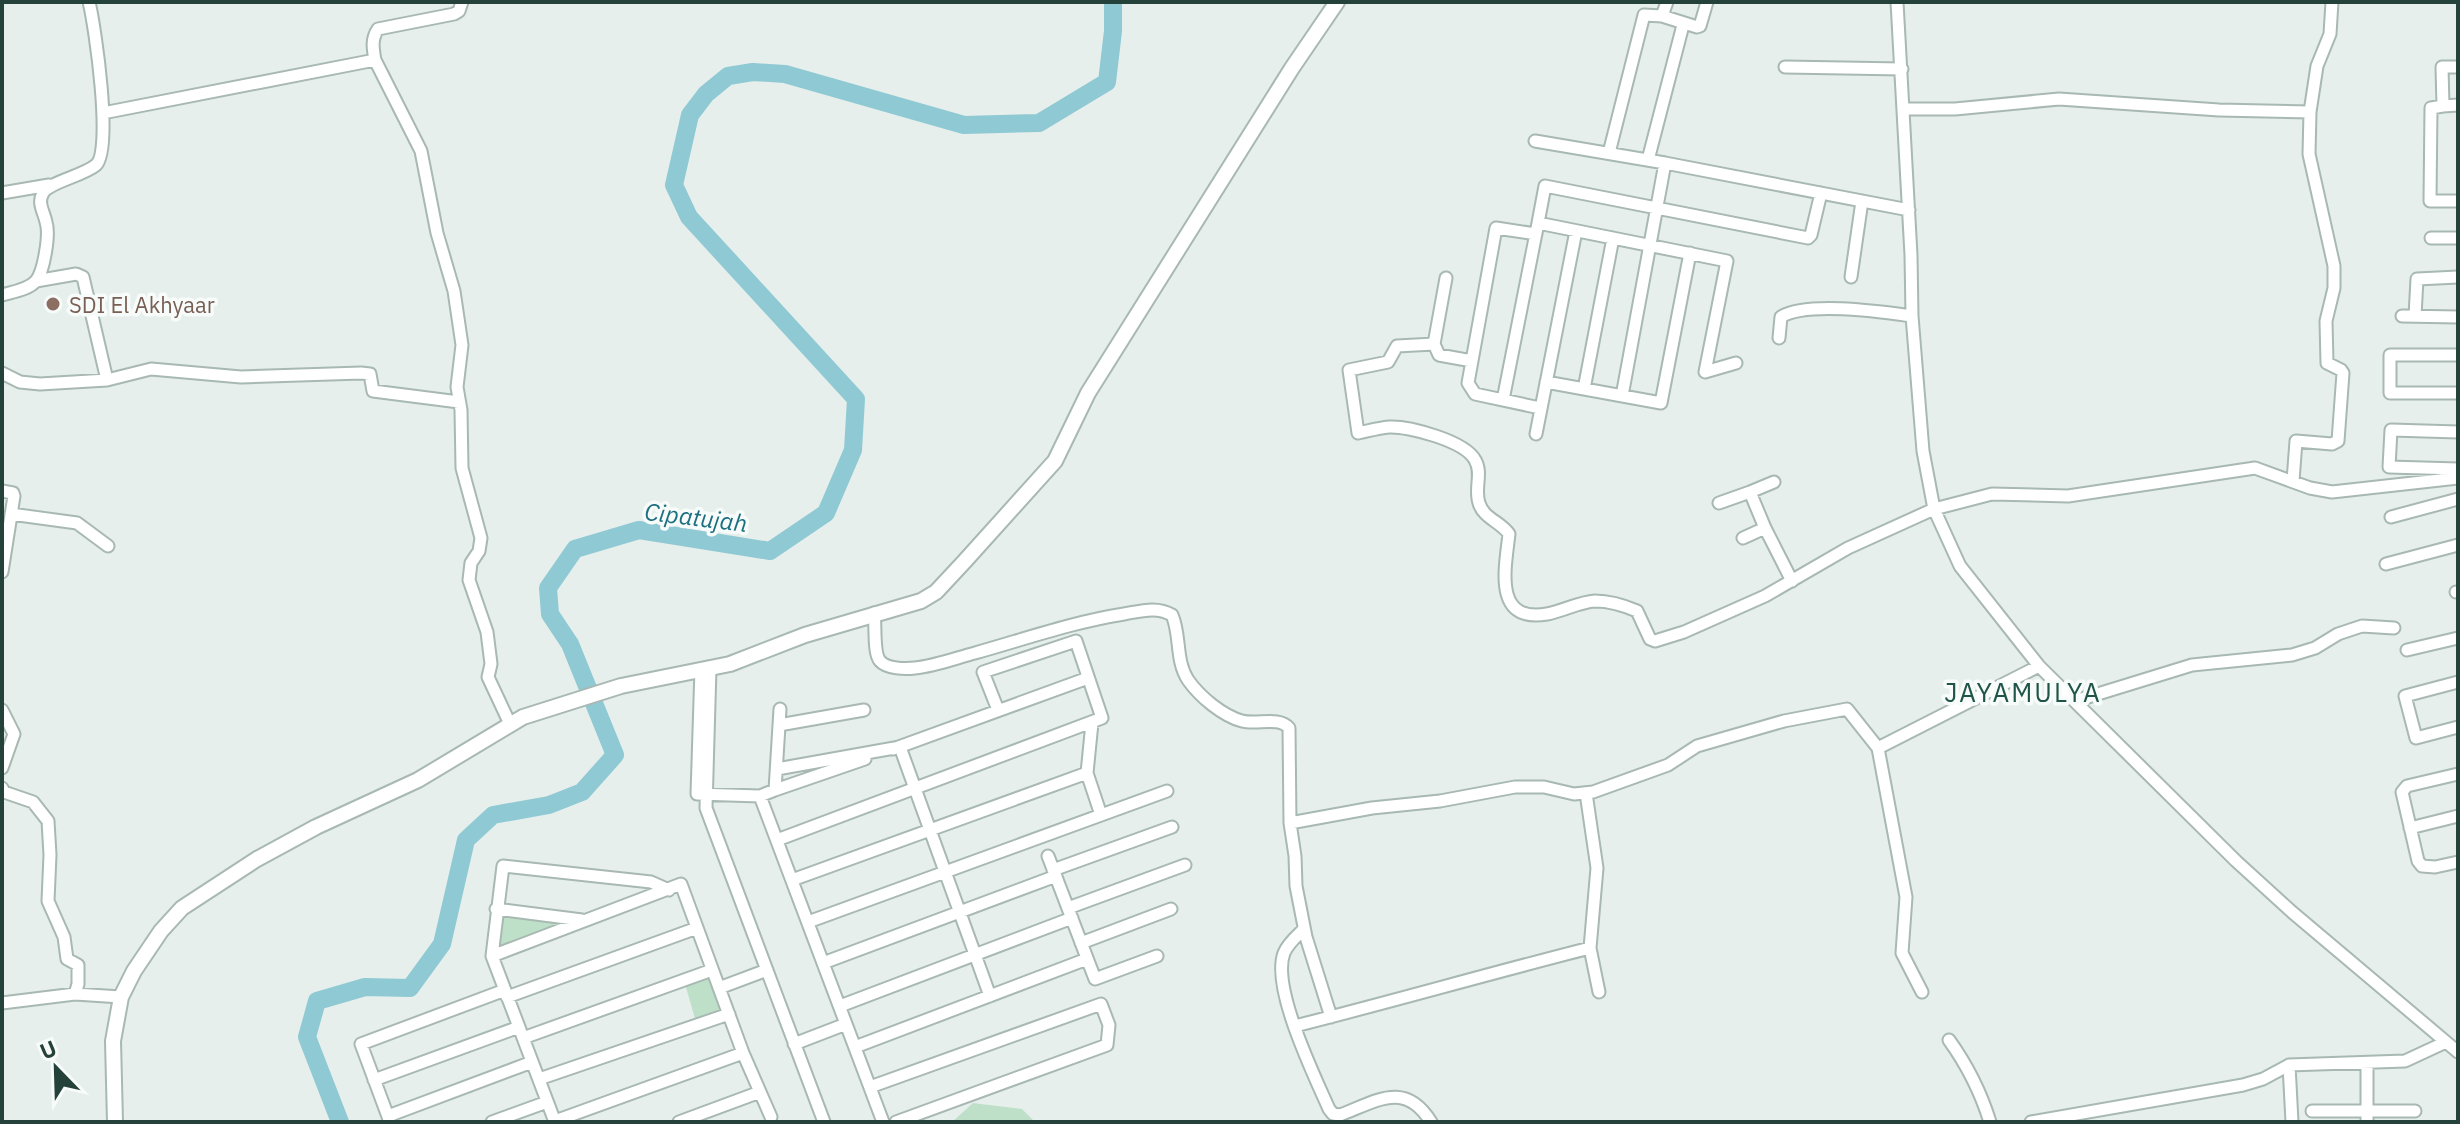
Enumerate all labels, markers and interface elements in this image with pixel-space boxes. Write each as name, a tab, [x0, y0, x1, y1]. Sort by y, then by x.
place label: SDI El Akhyaar	[69, 290, 215, 319]
marker: SDI El Akhyaar	[44, 295, 62, 313]
water label: Cipatujah	[643, 495, 749, 539]
district label: JAYAMULYA	[1944, 675, 2102, 709]
north arrow	[16, 1028, 96, 1108]
text: U	[35, 1033, 61, 1065]

